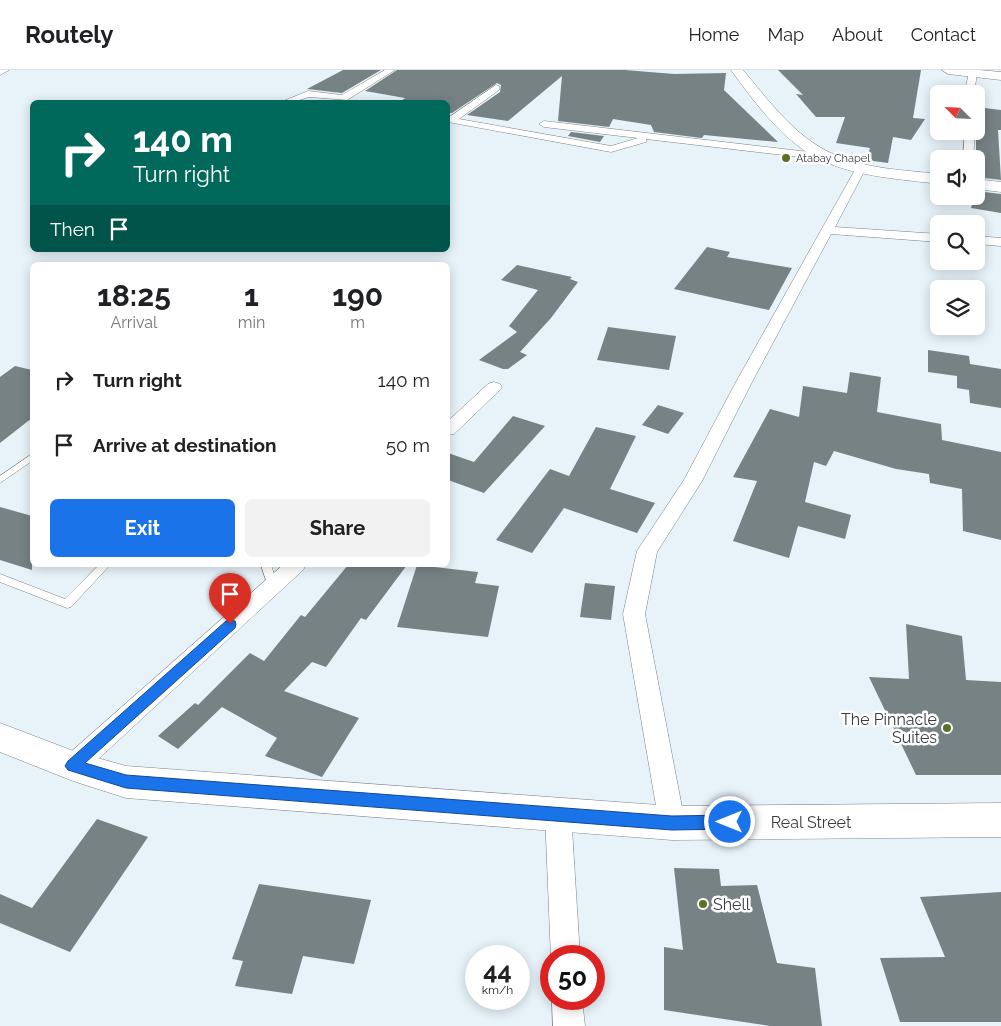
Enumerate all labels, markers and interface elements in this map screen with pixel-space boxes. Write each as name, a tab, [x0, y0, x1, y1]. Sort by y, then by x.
text: Routely	[25, 20, 114, 49]
text: Home	[688, 24, 739, 45]
text: Map	[767, 24, 804, 45]
text: About	[832, 24, 883, 45]
text: Contact	[911, 24, 976, 45]
north arrow	[930, 85, 985, 140]
map controls	[930, 85, 985, 335]
text: 140 m	[133, 119, 233, 160]
icon: right	[50, 120, 115, 185]
button: sound	[930, 150, 985, 205]
marker: Atabay Chapel	[780, 152, 792, 164]
place label: Atabay Chapel	[796, 152, 870, 165]
text: Turn right	[133, 161, 230, 187]
icon: arrive	[105, 215, 133, 243]
button: search	[930, 215, 985, 270]
text: Then	[50, 218, 95, 240]
text: 18:25	[97, 278, 171, 313]
text: 1	[244, 278, 259, 313]
text: 190	[332, 278, 383, 313]
button: layers	[930, 280, 985, 335]
text: Arrival	[110, 313, 157, 332]
text: min	[238, 313, 265, 332]
text: m	[350, 313, 365, 332]
icon: right	[50, 366, 78, 394]
text: Turn right	[93, 369, 182, 391]
text: 140 m	[378, 369, 430, 391]
icon: arrive	[50, 431, 78, 459]
text: Arrive at destination	[93, 434, 277, 456]
text: 50 m	[386, 434, 430, 456]
button: Exit	[50, 499, 235, 557]
button: Share	[245, 499, 430, 557]
pin	[209, 573, 251, 624]
icon: arrive	[216, 580, 244, 608]
place label: The Pinnacle Suites	[841, 710, 937, 747]
marker: The Pinnacle Suites	[941, 722, 953, 734]
position arrow	[703, 795, 755, 847]
street label: Real Street	[771, 813, 852, 832]
place label: Shell	[713, 895, 751, 914]
marker: Shell	[697, 898, 709, 910]
speed limit sign: 50	[540, 945, 605, 1010]
text: 44	[483, 956, 512, 986]
text: km/h	[482, 983, 513, 997]

